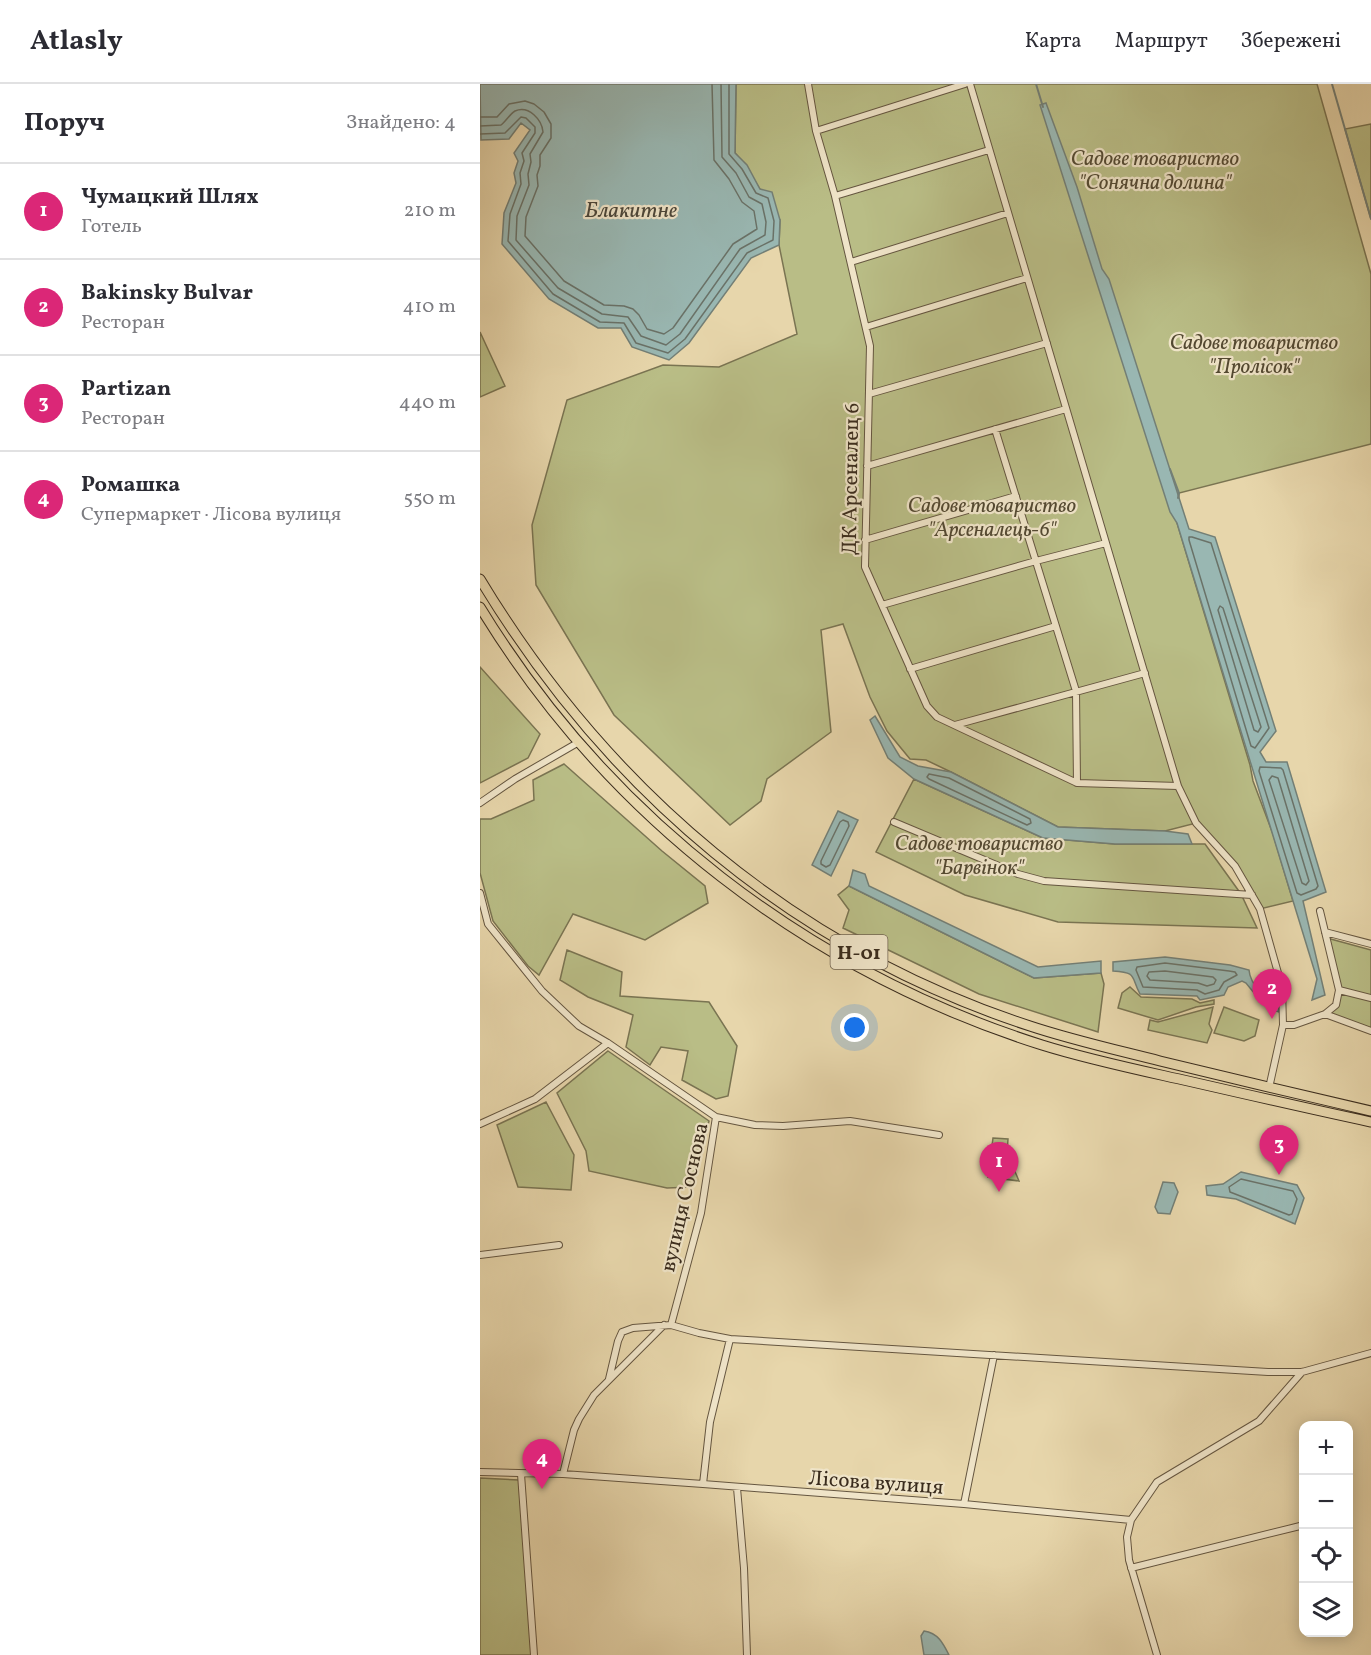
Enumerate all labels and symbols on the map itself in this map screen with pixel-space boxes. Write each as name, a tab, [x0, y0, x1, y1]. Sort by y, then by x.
park label: Садове товариство "Сонячна долина"	[1071, 145, 1240, 198]
water label: Блакитне	[585, 196, 677, 227]
park label: Садове товариство "Пролісок"	[1170, 329, 1339, 382]
street label: ДК Арсеналец 6	[836, 403, 867, 555]
park label: Садове товариство "Арсеналець-6"	[908, 492, 1077, 545]
park label: Садове товариство "Барвінок"	[895, 830, 1064, 883]
road number: Н-01	[830, 935, 887, 969]
pin: 2	[1252, 970, 1292, 1019]
your location	[840, 1013, 869, 1042]
street label: вулиця Соснова	[654, 1120, 717, 1275]
pin: 3	[1260, 1126, 1298, 1175]
pin: 1	[980, 1142, 1018, 1192]
pin: 4	[522, 1440, 562, 1489]
street label: Лісова вулиця	[807, 1464, 944, 1503]

